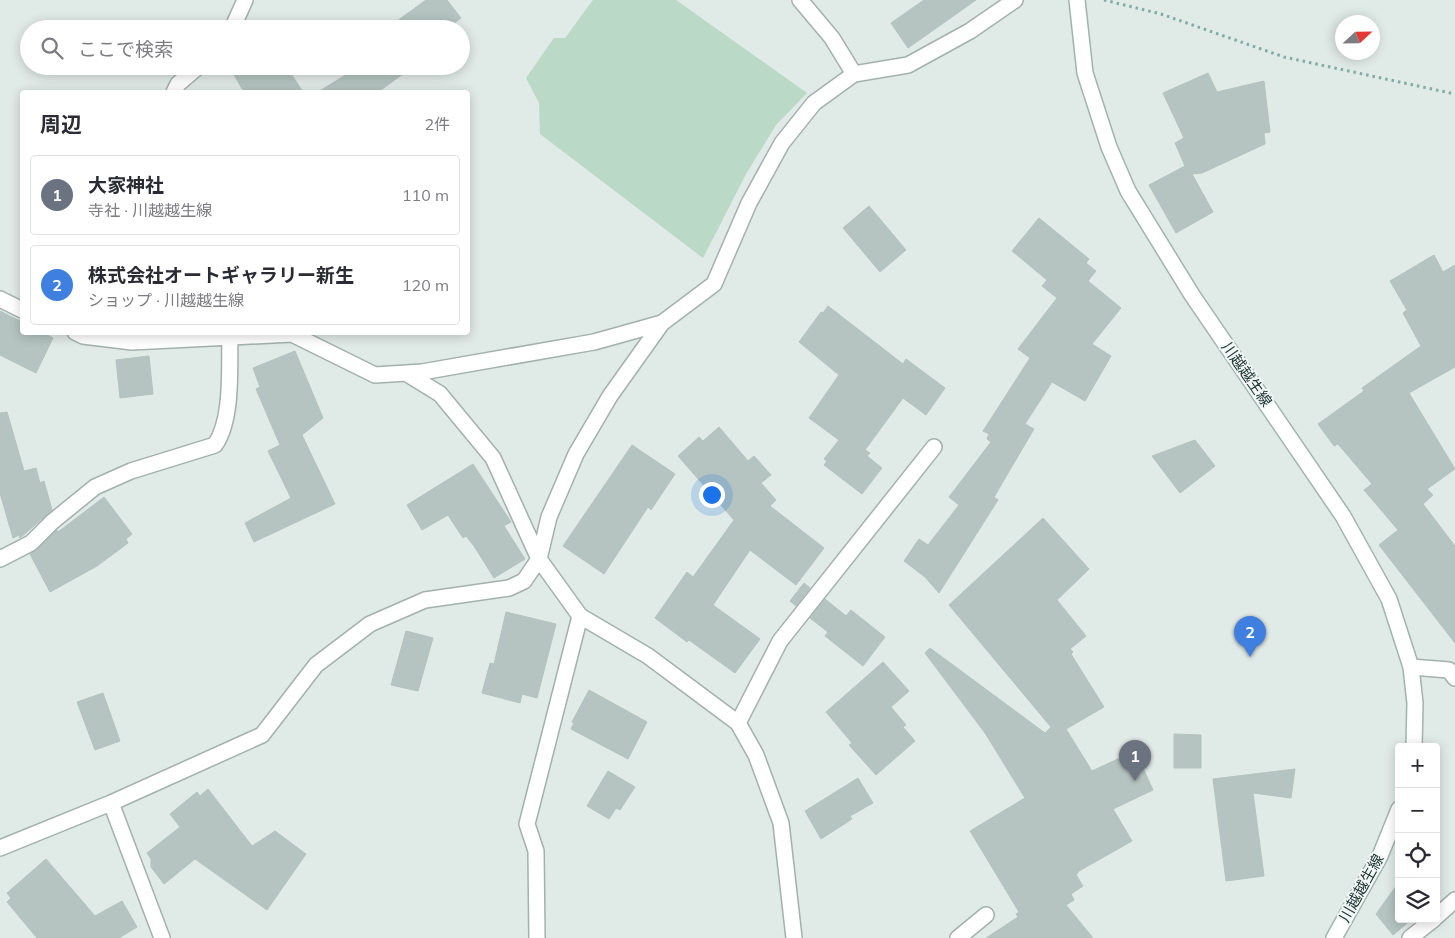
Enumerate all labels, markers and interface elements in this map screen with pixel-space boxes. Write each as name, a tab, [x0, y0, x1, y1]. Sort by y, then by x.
north arrow	[1335, 15, 1380, 60]
search box	[20, 20, 470, 75]
icon: search	[38, 34, 66, 62]
text: ここで検索	[78, 37, 173, 61]
text: 周辺	[40, 111, 82, 137]
text: 2件	[424, 114, 450, 134]
text: 大家神社	[88, 173, 164, 197]
text: 1	[52, 185, 62, 205]
text: 110 m	[402, 185, 449, 205]
text: 寺社 · 川越越生線	[88, 200, 212, 220]
text: 株式会社オートギャラリー新生	[88, 263, 354, 287]
text: 2	[52, 275, 62, 295]
text: 120 m	[402, 275, 449, 295]
text: ショップ · 川越越生線	[88, 290, 244, 310]
street label: 川越越生線	[1218, 338, 1276, 410]
your location	[699, 482, 725, 508]
pin: 2	[1234, 616, 1266, 657]
pin: 1	[1119, 740, 1151, 781]
map controls	[1395, 743, 1440, 923]
button: +	[1395, 743, 1440, 788]
button: −	[1395, 788, 1440, 833]
button: locate	[1395, 833, 1440, 878]
street label: 川越越生線	[1335, 851, 1387, 925]
button: layers	[1395, 878, 1440, 923]

